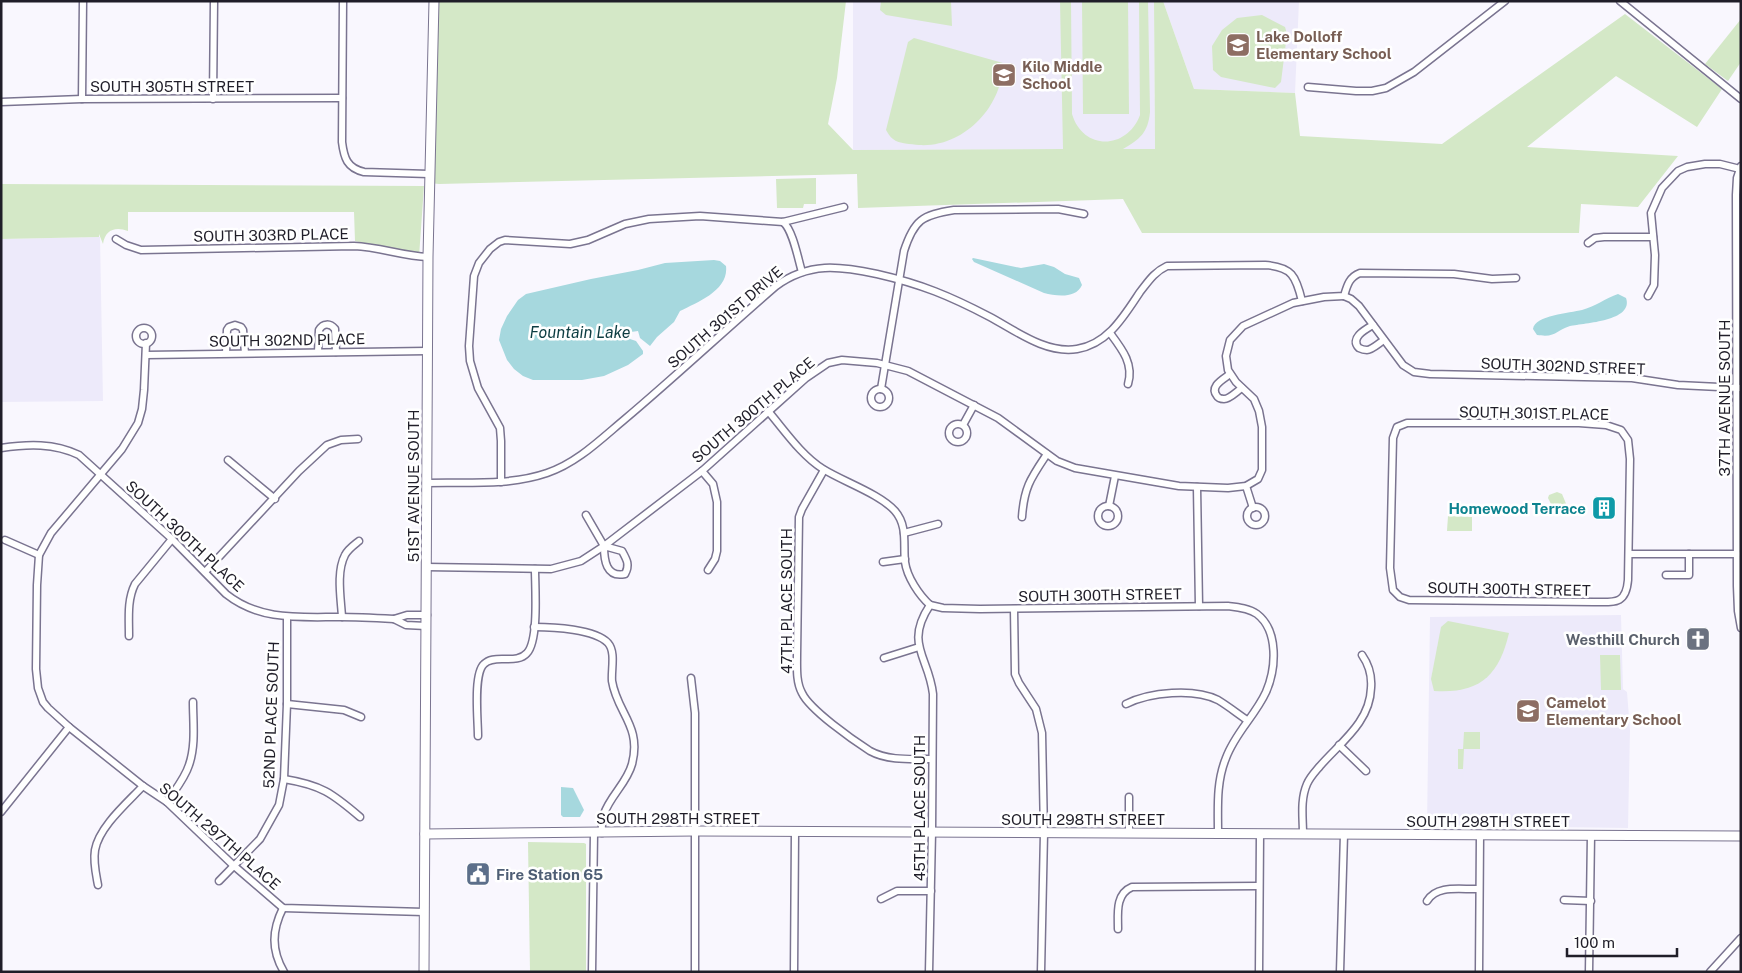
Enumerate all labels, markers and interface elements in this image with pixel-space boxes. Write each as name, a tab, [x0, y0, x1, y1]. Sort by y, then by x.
place label: Lake Dolloff Elementary School	[1256, 28, 1392, 62]
school or university icon: Lake Dolloff Elementary School	[1225, 32, 1251, 58]
place label: Kilo Middle School	[1022, 58, 1102, 92]
school or university icon: Kilo Middle School	[991, 62, 1017, 88]
street label: SOUTH 305TH STREET	[90, 78, 254, 95]
street label: SOUTH 303RD PLACE	[193, 225, 349, 245]
street label: SOUTH 301ST DRIVE	[664, 263, 786, 371]
street label: 37TH AVENUE SOUTH	[1716, 320, 1733, 476]
water label: Fountain Lake	[530, 323, 631, 342]
street label: SOUTH 302ND PLACE	[209, 330, 365, 350]
street label: SOUTH 300TH PLACE	[688, 354, 818, 466]
street label: SOUTH 302ND STREET	[1480, 355, 1646, 377]
street label: SOUTH 301ST PLACE	[1459, 403, 1609, 423]
street label: 51ST AVENUE SOUTH	[405, 410, 422, 562]
street label: SOUTH 300TH PLACE	[123, 477, 247, 595]
building icon: Homewood Terrace	[1591, 495, 1617, 521]
place label: Homewood Terrace	[1449, 500, 1586, 517]
street label: 47TH PLACE SOUTH	[778, 528, 795, 674]
street label: SOUTH 300TH STREET	[1427, 579, 1591, 599]
street label: SOUTH 300TH STREET	[1018, 585, 1182, 605]
church icon: Westhill Church	[1685, 626, 1711, 652]
place label: Westhill Church	[1566, 631, 1680, 648]
street label: 52ND PLACE SOUTH	[260, 641, 282, 789]
place label: Camelot Elementary School	[1546, 694, 1682, 728]
school or university icon: Camelot Elementary School	[1515, 698, 1541, 724]
street label: 45TH PLACE SOUTH	[911, 735, 928, 881]
street label: SOUTH 297TH PLACE	[156, 779, 284, 893]
street label: SOUTH 298TH STREET	[596, 810, 760, 827]
street label: SOUTH 298TH STREET	[1001, 811, 1165, 828]
street label: SOUTH 298TH STREET	[1406, 813, 1570, 830]
public building icon: Fire Station 65	[465, 861, 491, 887]
place label: Fire Station 65	[496, 866, 603, 883]
scale bar	[1567, 926, 1677, 958]
text: 100 m	[1574, 934, 1615, 951]

